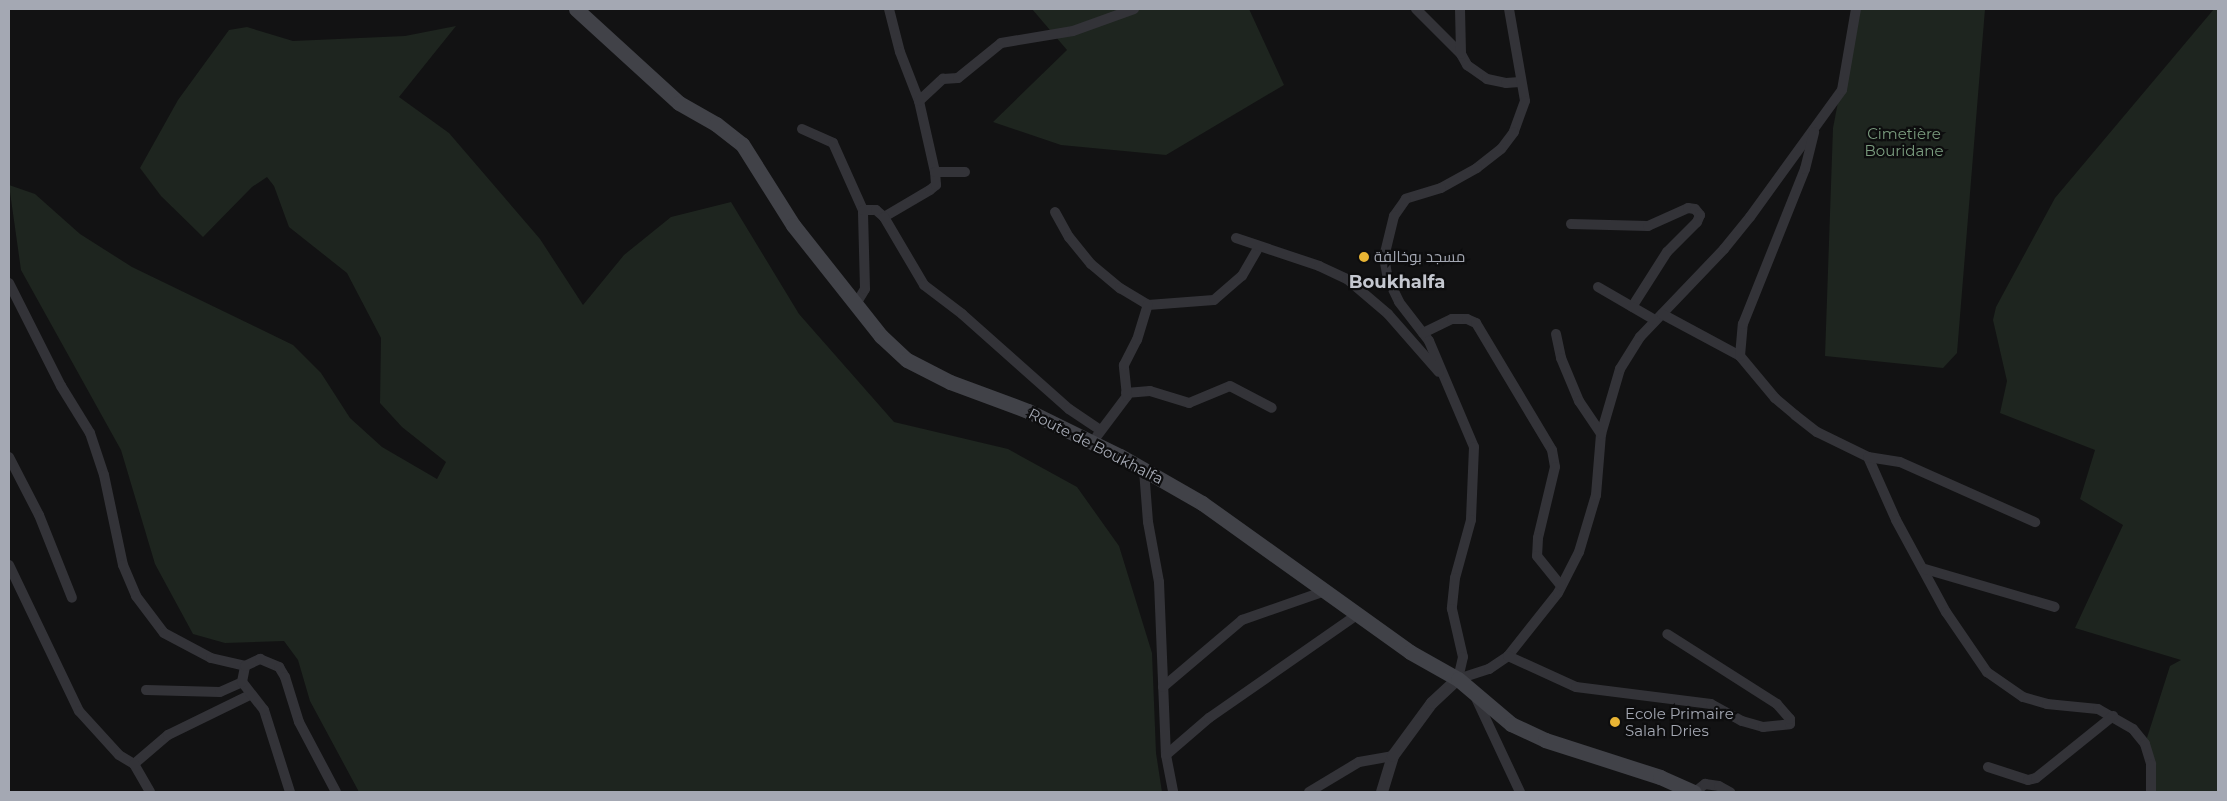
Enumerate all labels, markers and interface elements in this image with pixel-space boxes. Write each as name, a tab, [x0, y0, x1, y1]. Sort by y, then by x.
park label: Cimetière Bouridane	[1865, 124, 1943, 159]
place label: مسجد بوخالفة	[1374, 248, 1465, 266]
marker: مسجد بوخالفة	[1358, 251, 1370, 263]
district label: Boukhalfa	[1349, 271, 1445, 293]
street label: Route de Boukhalfa	[1026, 404, 1166, 488]
place label: Ecole Primaire Salah Dries	[1625, 704, 1734, 739]
marker: Ecole Primaire Salah Dries	[1609, 716, 1621, 728]

